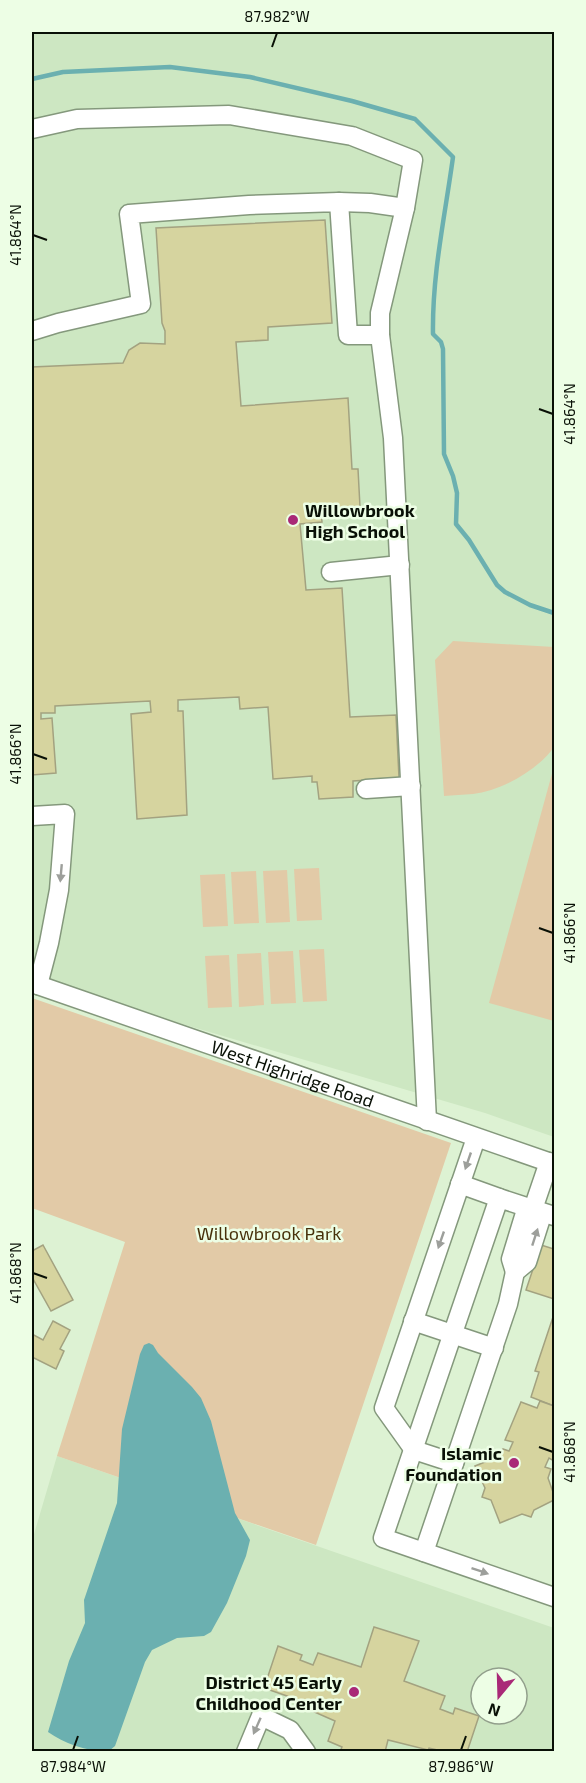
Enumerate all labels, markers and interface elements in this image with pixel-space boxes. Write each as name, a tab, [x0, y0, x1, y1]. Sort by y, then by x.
text: 87.982°W	[244, 7, 310, 25]
text: 41.864°N	[6, 204, 24, 266]
text: 41.864°N	[560, 383, 578, 445]
place label: Willowbrook High School	[305, 499, 415, 542]
marker: Willowbrook High School	[286, 513, 300, 527]
text: 41.866°N	[6, 724, 24, 784]
one-way arrow	[56, 863, 66, 882]
text: 41.866°N	[560, 903, 578, 963]
street label: West Highridge Road	[209, 1035, 377, 1112]
one-way arrow	[463, 1152, 472, 1170]
park label: Willowbrook Park	[197, 1222, 341, 1244]
one-way arrow	[531, 1228, 540, 1246]
one-way arrow	[436, 1231, 446, 1249]
text: 41.868°N	[6, 1242, 24, 1304]
text: 41.868°N	[560, 1421, 578, 1483]
place label: Islamic Foundation	[405, 1442, 502, 1485]
marker: Islamic Foundation	[507, 1456, 521, 1470]
one-way arrow	[471, 1567, 489, 1576]
north arrow	[469, 1666, 529, 1726]
place label: District 45 Early Childhood Center	[196, 1671, 343, 1714]
marker: District 45 Early Childhood Center	[347, 1685, 361, 1699]
text: N	[485, 1700, 503, 1722]
one-way arrow	[252, 1718, 262, 1736]
text: 87.984°W	[40, 1757, 106, 1775]
text: 87.986°W	[428, 1757, 494, 1775]

